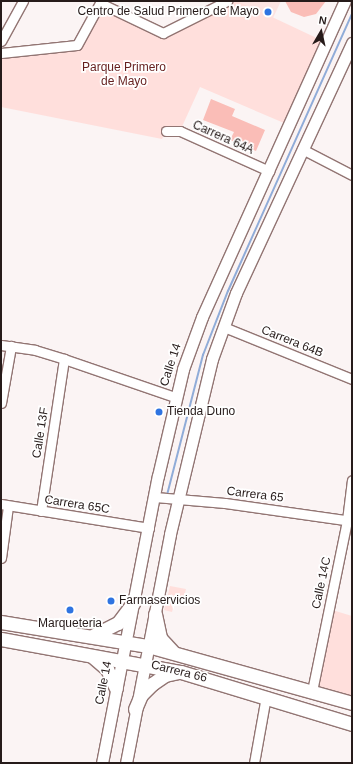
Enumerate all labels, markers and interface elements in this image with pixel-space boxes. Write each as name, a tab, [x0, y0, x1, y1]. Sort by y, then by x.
place label: Centro de Salud Primero de Mayo	[78, 5, 259, 19]
marker: Centro de Salud Primero de Mayo	[262, 6, 274, 18]
north arrow	[301, 12, 341, 52]
text: N	[318, 14, 328, 27]
park label: Parque Primero de Mayo	[82, 61, 166, 89]
street label: Carrera 64A	[190, 118, 256, 158]
street label: Carrera 64B	[259, 323, 325, 361]
street label: Calle 14	[157, 342, 185, 388]
place label: Tienda Duno	[167, 405, 235, 419]
street label: Calle 13F	[30, 407, 52, 459]
marker: Tienda Duno	[154, 407, 164, 417]
street label: Carrera 65	[226, 484, 284, 506]
street label: Carrera 65C	[43, 493, 111, 517]
street label: Calle 14C	[309, 556, 335, 610]
place label: Farmaservicios	[119, 594, 200, 608]
marker: Farmaservicios	[106, 596, 116, 606]
marker: Marqueteria	[65, 605, 75, 615]
place label: Marqueteria	[38, 617, 102, 631]
street label: Carrera 66	[149, 658, 209, 686]
street label: Calle 14	[93, 660, 115, 706]

